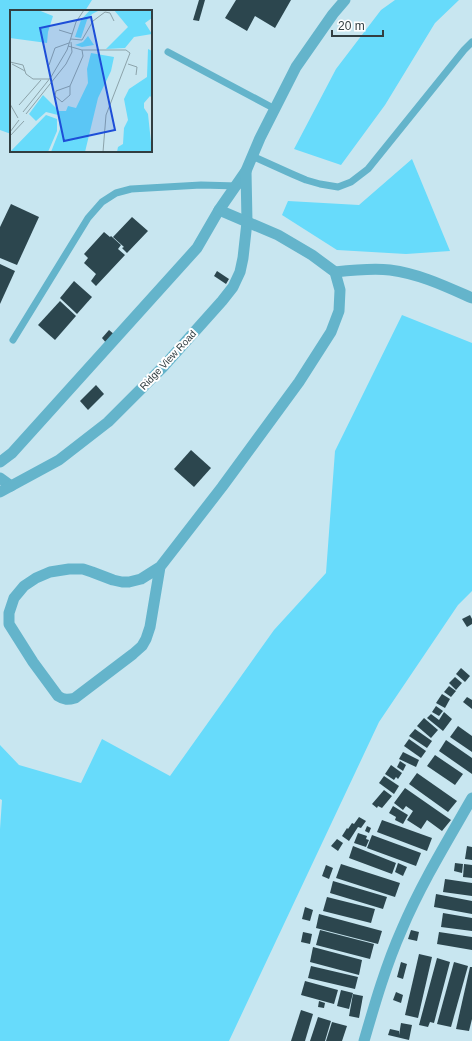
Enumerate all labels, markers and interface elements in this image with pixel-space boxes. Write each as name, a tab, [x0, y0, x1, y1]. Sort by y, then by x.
inset map	[10, 10, 152, 152]
scale bar	[332, 12, 383, 38]
text: 20 m	[338, 19, 365, 33]
street label: Ridge View Road	[138, 328, 198, 392]

